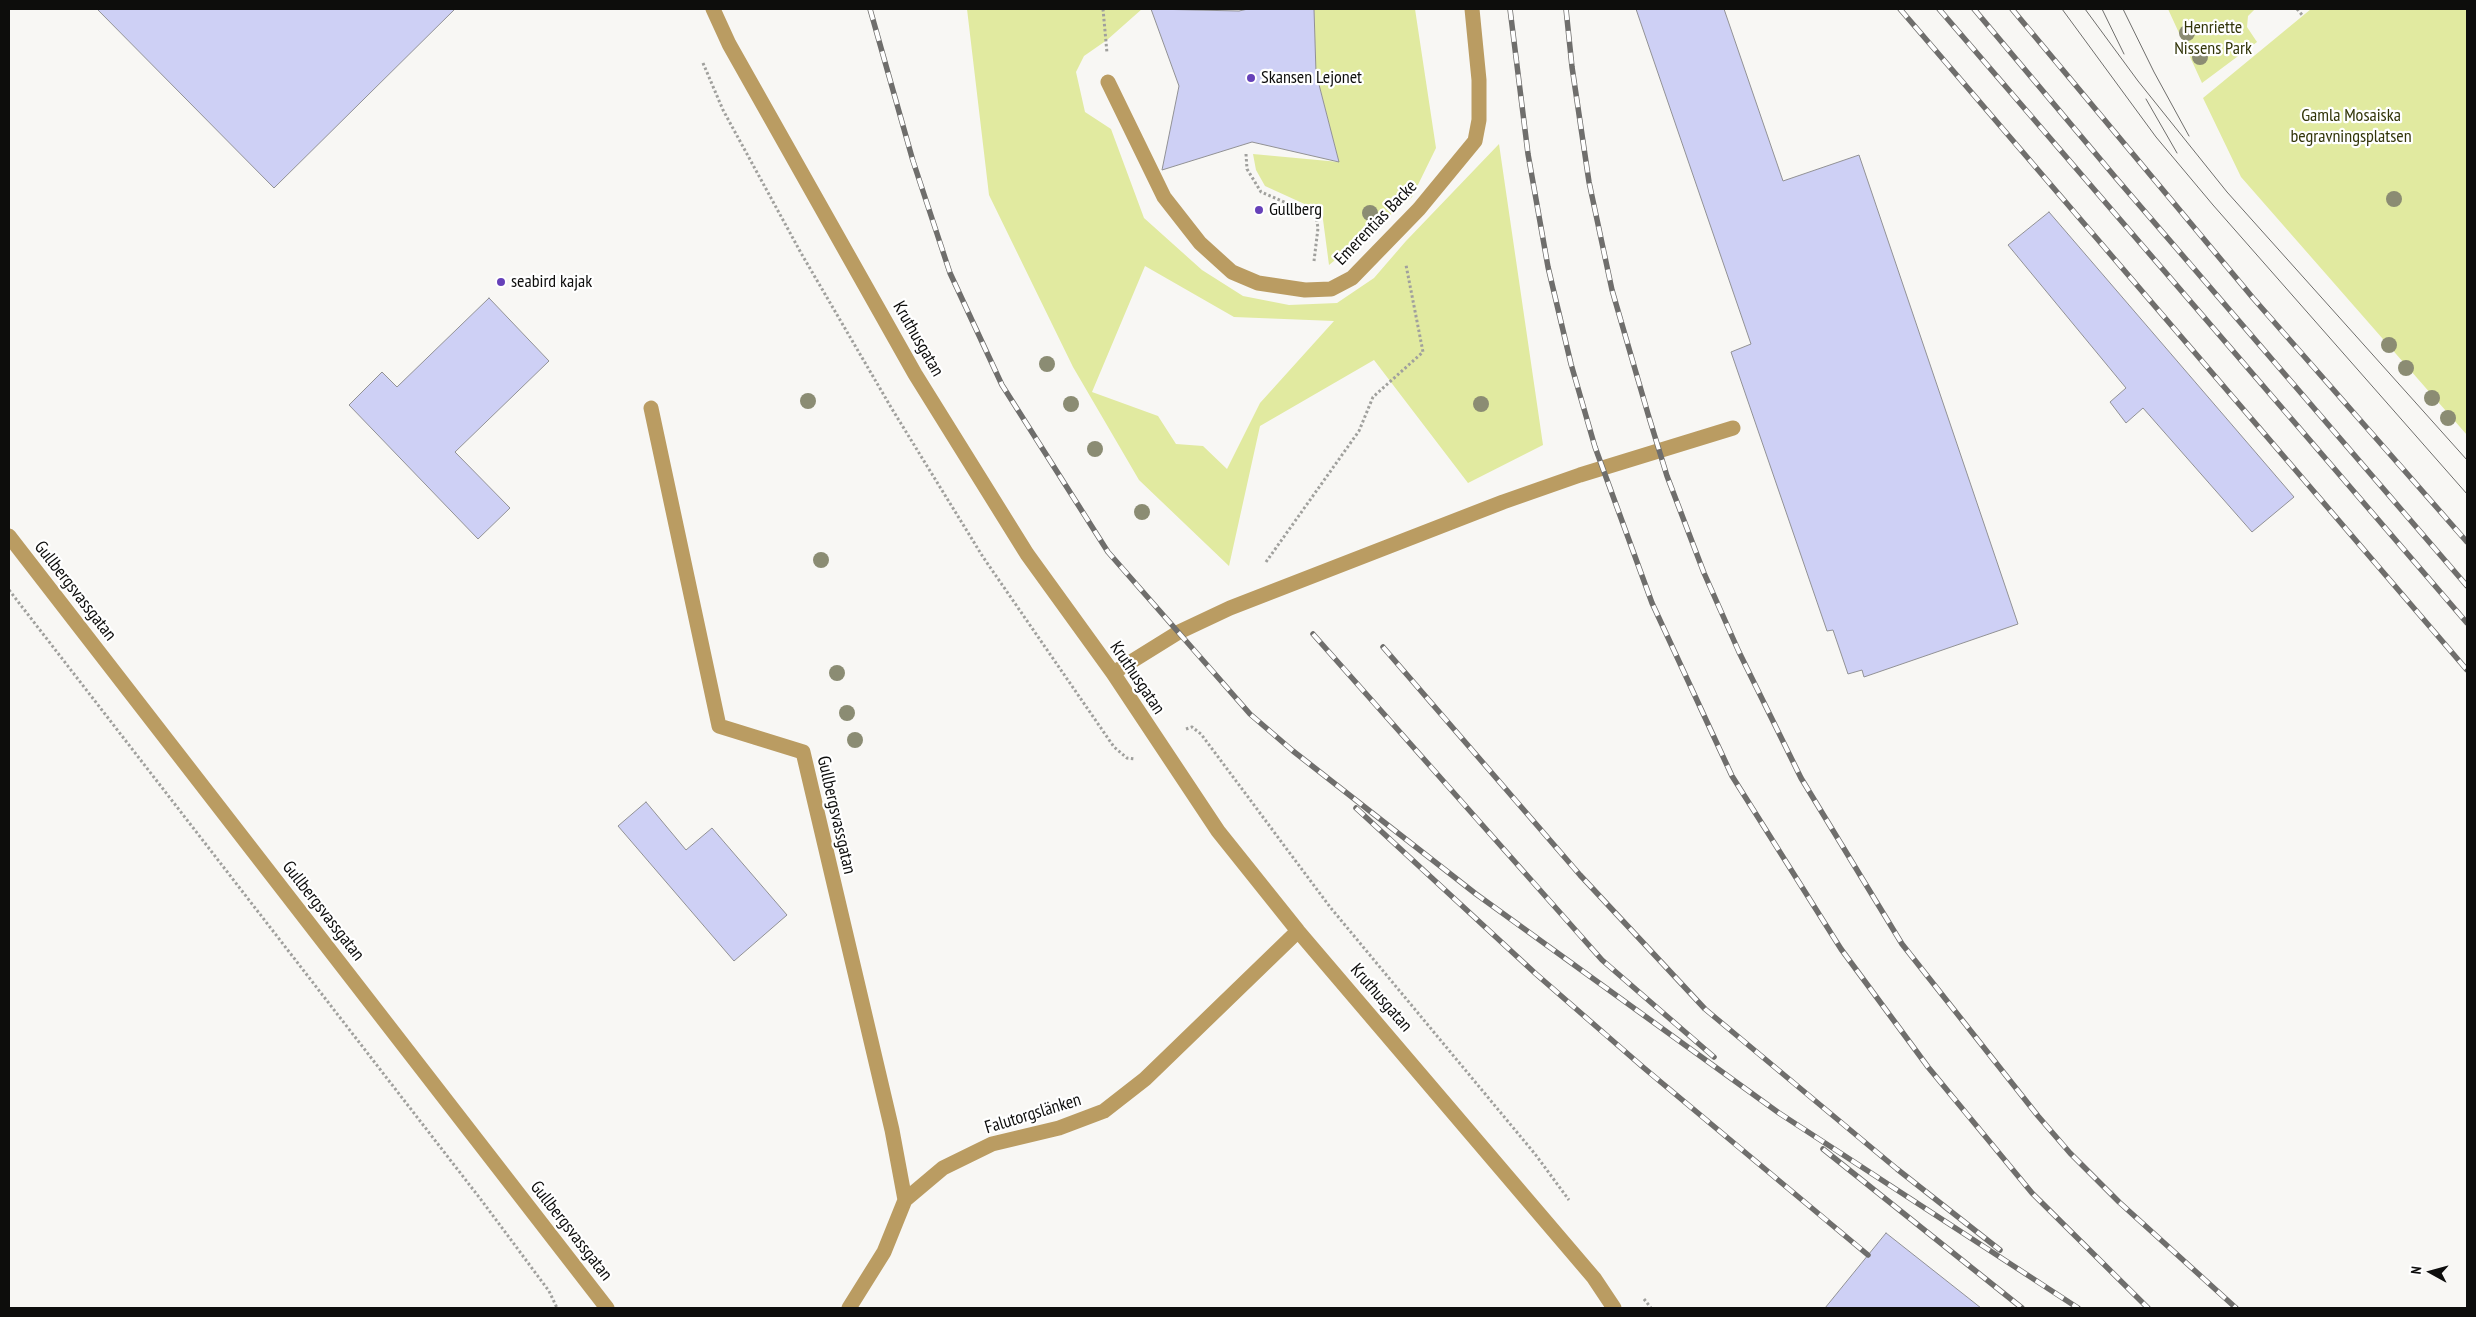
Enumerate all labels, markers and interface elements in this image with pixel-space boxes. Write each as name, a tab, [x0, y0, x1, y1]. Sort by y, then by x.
park label: Henriette Nissens Park	[2174, 17, 2252, 59]
place label: Skansen Lejonet	[1261, 67, 1362, 89]
marker: Skansen Lejonet	[1245, 72, 1257, 84]
park label: Gamla Mosaiska begravningsplatsen	[2290, 105, 2412, 148]
street label: Emerentias Backe	[1330, 176, 1422, 270]
place label: Gullberg	[1269, 199, 1322, 221]
marker: Gullberg	[1253, 204, 1265, 216]
place label: seabird kajak	[511, 271, 592, 293]
marker: seabird kajak	[495, 276, 507, 288]
street label: Kruthusgatan	[888, 298, 948, 380]
street label: Gullbergsvassgatan	[29, 537, 121, 645]
street label: Kruthusgatan	[1105, 638, 1169, 718]
street label: Gullbergsvassgatan	[812, 754, 860, 876]
street label: Gullbergsvassgatan	[277, 857, 369, 965]
street label: Kruthusgatan	[1346, 960, 1416, 1036]
street label: Falutorgslänken	[982, 1089, 1084, 1139]
street label: Gullbergsvassgatan	[525, 1177, 617, 1285]
north arrow	[2406, 1247, 2456, 1297]
text: N	[2407, 1265, 2426, 1275]

